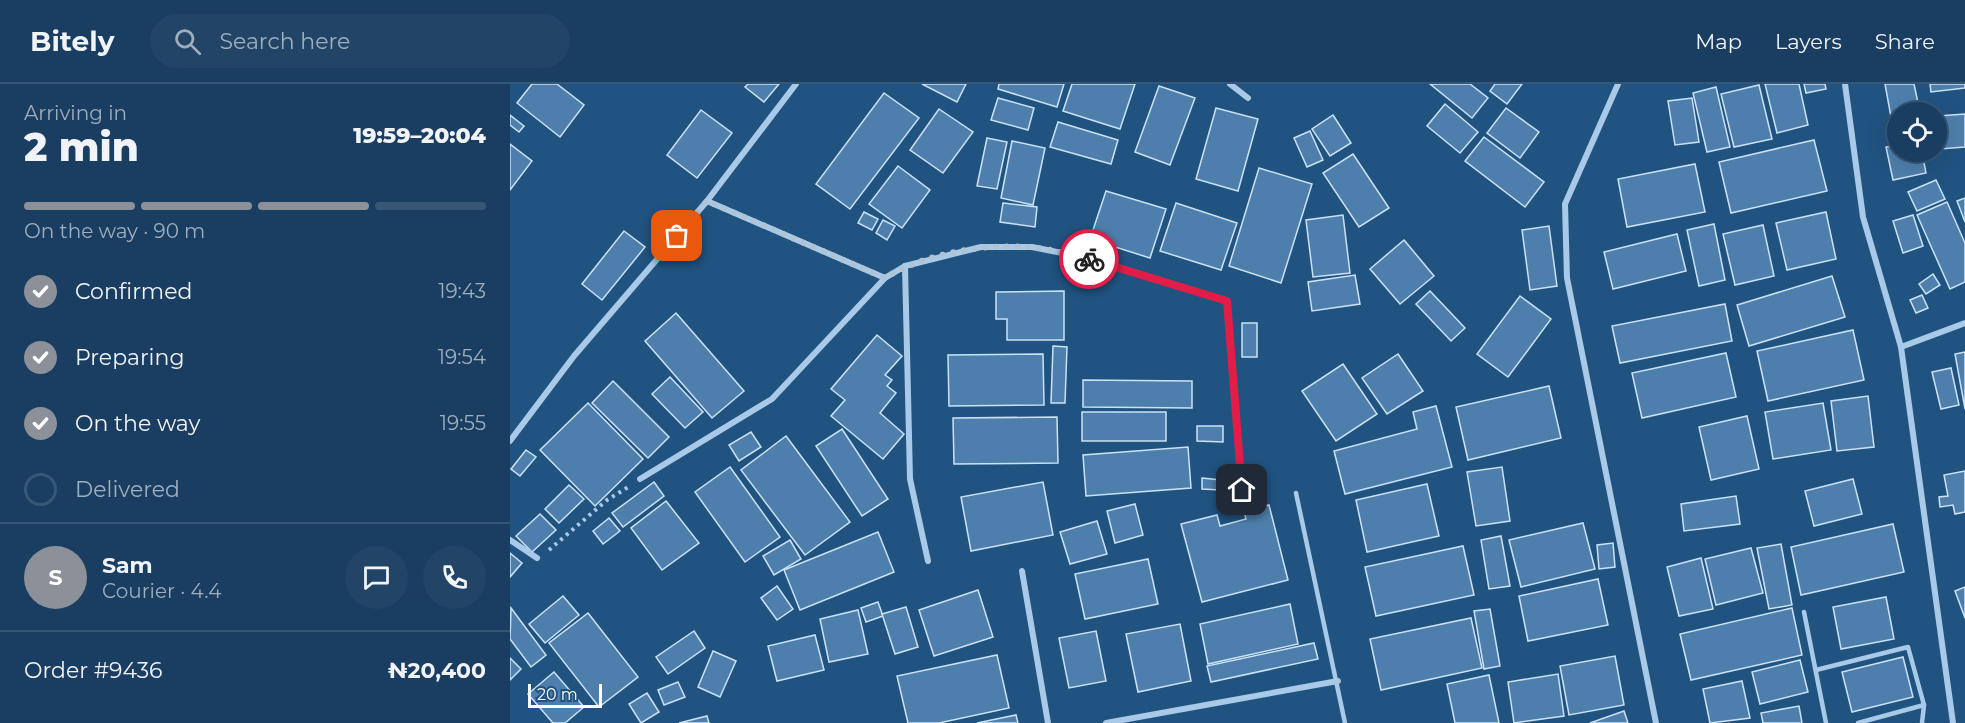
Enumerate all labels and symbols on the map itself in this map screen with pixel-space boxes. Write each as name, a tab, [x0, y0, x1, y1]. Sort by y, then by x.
pin	[651, 210, 702, 261]
courier	[1059, 229, 1119, 289]
pin	[1216, 464, 1267, 515]
scale bar	[528, 681, 602, 708]

